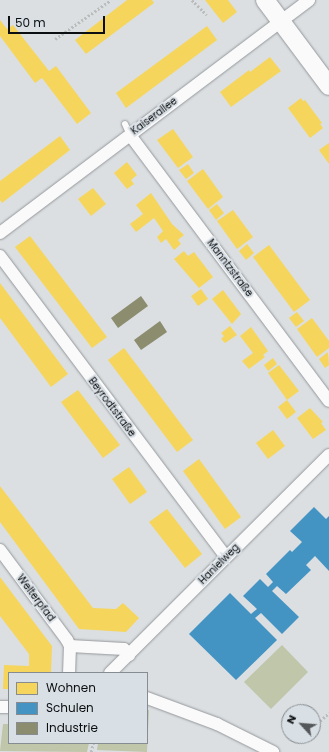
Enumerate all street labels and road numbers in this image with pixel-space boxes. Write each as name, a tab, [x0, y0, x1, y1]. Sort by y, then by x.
street label: Kaiserallee	[129, 95, 179, 137]
street label: Manntzstraße	[205, 237, 255, 299]
street label: Beyrodtstraße	[86, 375, 138, 439]
street label: Hanielweg	[196, 541, 242, 587]
street label: Welterpfad	[14, 572, 58, 624]

